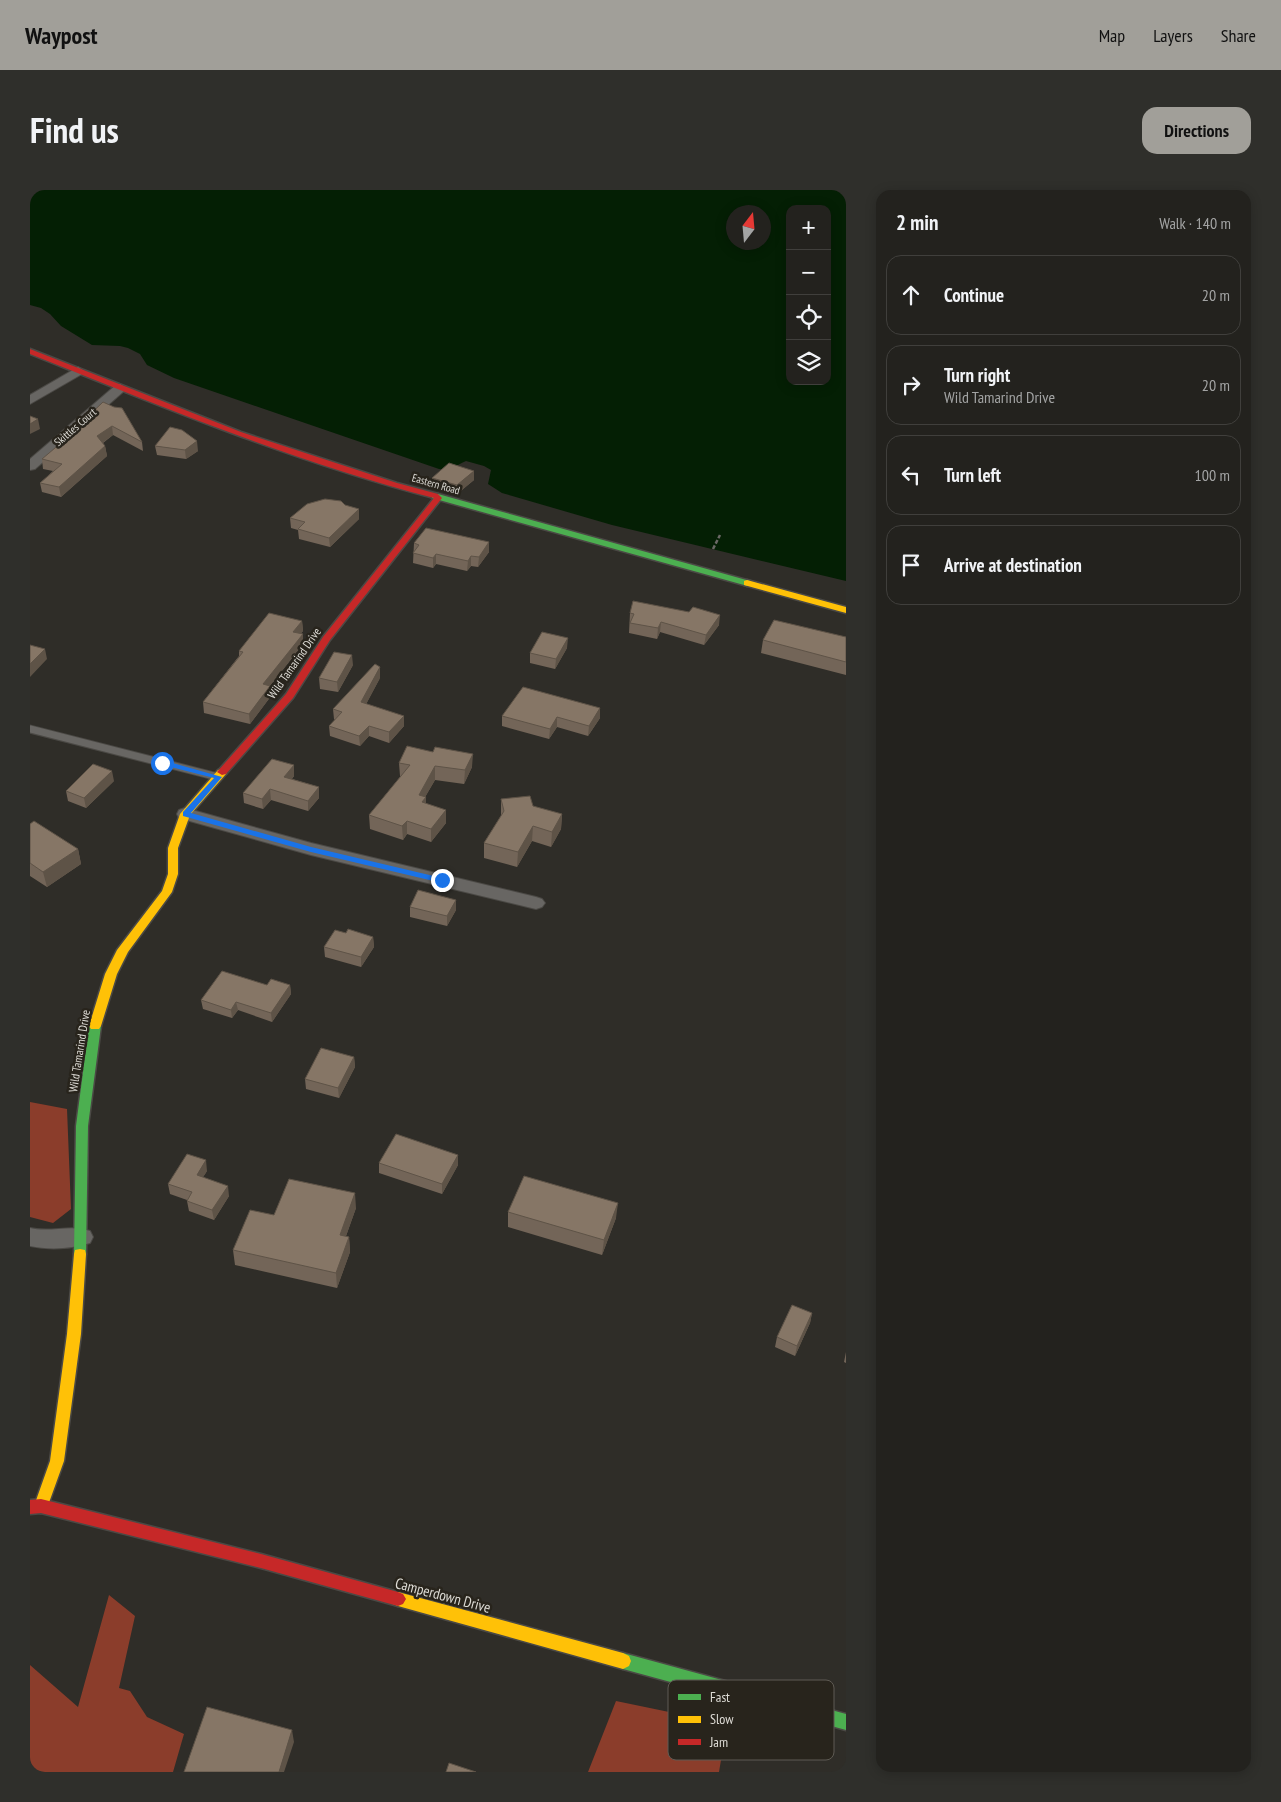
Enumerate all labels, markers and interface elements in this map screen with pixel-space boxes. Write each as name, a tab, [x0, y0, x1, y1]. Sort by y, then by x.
text: Waypost	[25, 20, 98, 51]
text: Map	[1099, 24, 1125, 47]
text: Layers	[1153, 24, 1193, 47]
text: Share	[1221, 24, 1256, 47]
text: Find us	[30, 107, 119, 153]
button: Directions	[1142, 107, 1251, 154]
north arrow	[726, 205, 771, 250]
map controls	[786, 205, 831, 385]
button: +	[786, 205, 831, 250]
text: 2 min	[896, 209, 938, 236]
text: Walk · 140 m	[1159, 213, 1231, 233]
button: −	[786, 250, 831, 295]
icon: ahead	[897, 281, 925, 309]
text: Continue	[944, 283, 1004, 307]
text: 20 m	[1202, 285, 1230, 305]
button: locate	[786, 295, 831, 340]
button: layers	[786, 340, 831, 385]
text: Turn right	[944, 363, 1010, 387]
icon: right	[897, 371, 925, 399]
text: 20 m	[1202, 375, 1230, 395]
text: Wild Tamarind Drive	[944, 387, 1055, 407]
street label: Skittles Court	[51, 405, 99, 449]
icon: left	[897, 461, 925, 489]
text: Turn left	[944, 463, 1001, 487]
text: 100 m	[1195, 465, 1230, 485]
street label: Eastern Road	[410, 470, 462, 498]
icon: arrive	[897, 551, 925, 579]
text: Arrive at destination	[944, 553, 1082, 577]
street label: Wild Tamarind Drive	[264, 625, 324, 701]
route start	[151, 752, 174, 775]
route end	[431, 869, 454, 892]
street label: Wild Tamarind Drive	[65, 1009, 93, 1093]
street label: Camperdown Drive	[393, 1573, 493, 1617]
legend	[668, 1680, 834, 1760]
text: Fast	[710, 1688, 730, 1706]
text: Slow	[710, 1710, 734, 1728]
text: Jam	[709, 1733, 728, 1751]

